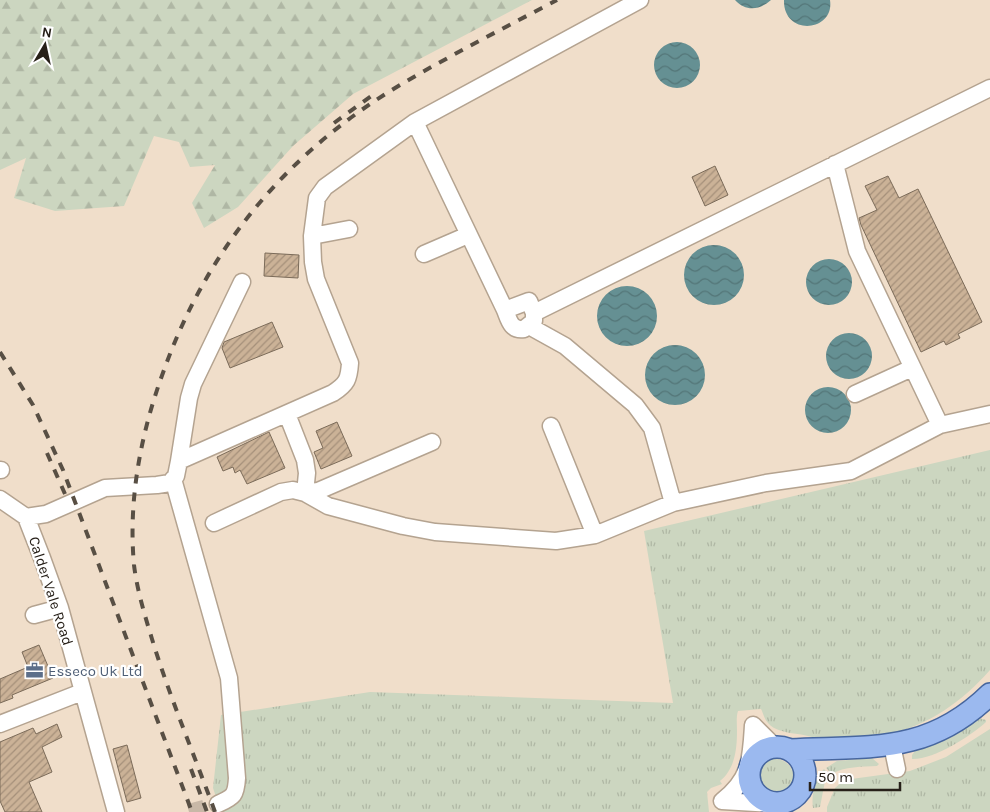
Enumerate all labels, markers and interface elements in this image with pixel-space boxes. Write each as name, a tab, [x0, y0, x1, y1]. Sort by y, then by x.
north arrow	[20, 20, 70, 70]
text: N	[41, 23, 53, 42]
street label: Calder Vale Road	[25, 534, 77, 648]
office icon: Esseco Uk Ltd	[24, 661, 44, 681]
place label: Esseco Uk Ltd	[48, 662, 143, 680]
scale bar	[810, 760, 900, 792]
text: 50 m	[818, 768, 853, 786]

